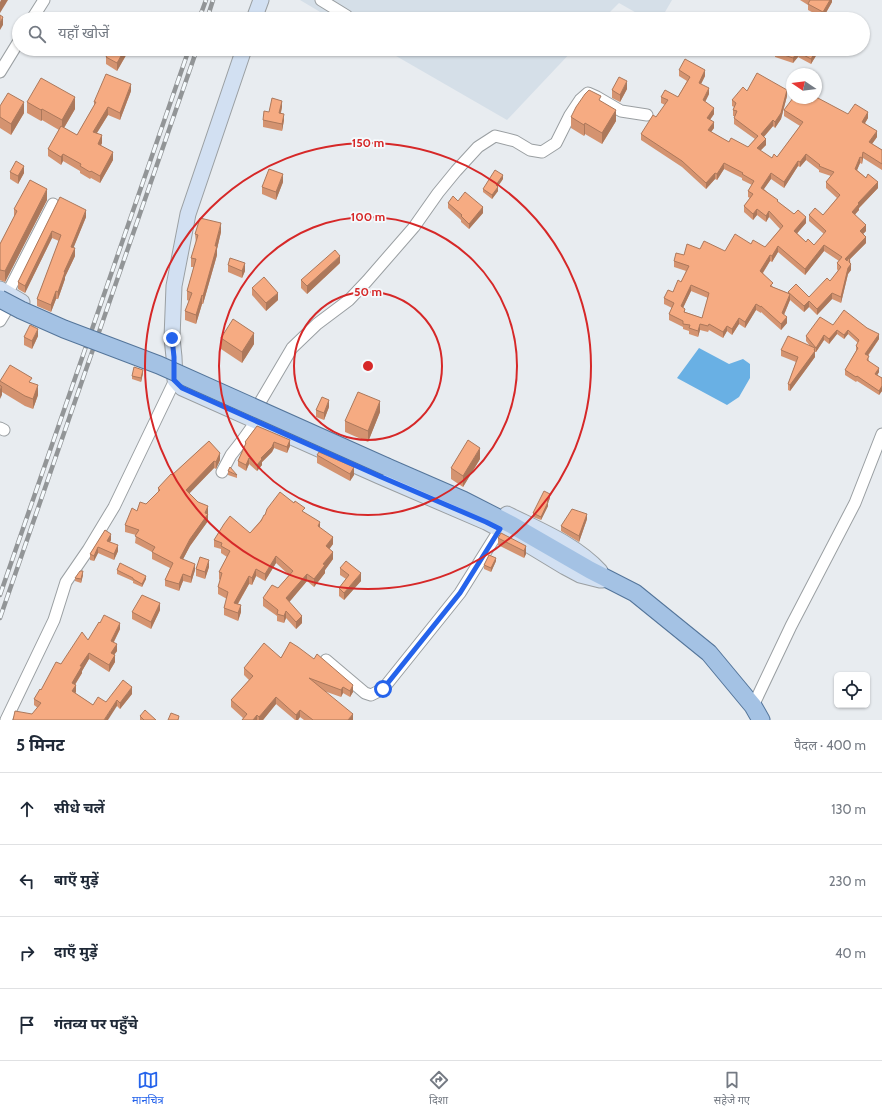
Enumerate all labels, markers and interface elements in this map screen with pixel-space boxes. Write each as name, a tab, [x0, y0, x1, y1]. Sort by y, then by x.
search box	[12, 12, 870, 56]
icon: search	[26, 23, 48, 45]
text: यहाँ खोजें	[58, 24, 109, 42]
north arrow	[786, 68, 822, 104]
text: 150 m	[352, 135, 384, 150]
text: 100 m	[351, 209, 385, 224]
text: 50 m	[354, 284, 382, 299]
route end	[163, 329, 181, 347]
centre of rings	[361, 359, 375, 373]
map controls	[834, 672, 870, 708]
button: locate	[834, 672, 870, 708]
route start	[374, 680, 392, 698]
text: 5 मिनट	[16, 735, 65, 755]
text: पैदल · 400 m	[794, 737, 866, 753]
icon: ahead	[16, 798, 38, 820]
text: सीधे चलें	[54, 799, 105, 817]
text: 130 m	[831, 801, 866, 817]
icon: left	[16, 870, 38, 892]
text: बाएँ मुड़ें	[54, 871, 99, 889]
text: 230 m	[829, 873, 866, 889]
icon: right	[16, 942, 38, 964]
text: दाएँ मुड़ें	[54, 943, 98, 961]
text: 40 m	[835, 945, 866, 961]
icon: arrive	[16, 1014, 38, 1036]
text: गंतव्य पर पहुँचे	[54, 1015, 138, 1033]
tab: मानचित्र	[132, 1069, 164, 1108]
tab: दिशा	[428, 1069, 450, 1108]
tab: सहेजे गए	[714, 1069, 750, 1108]

